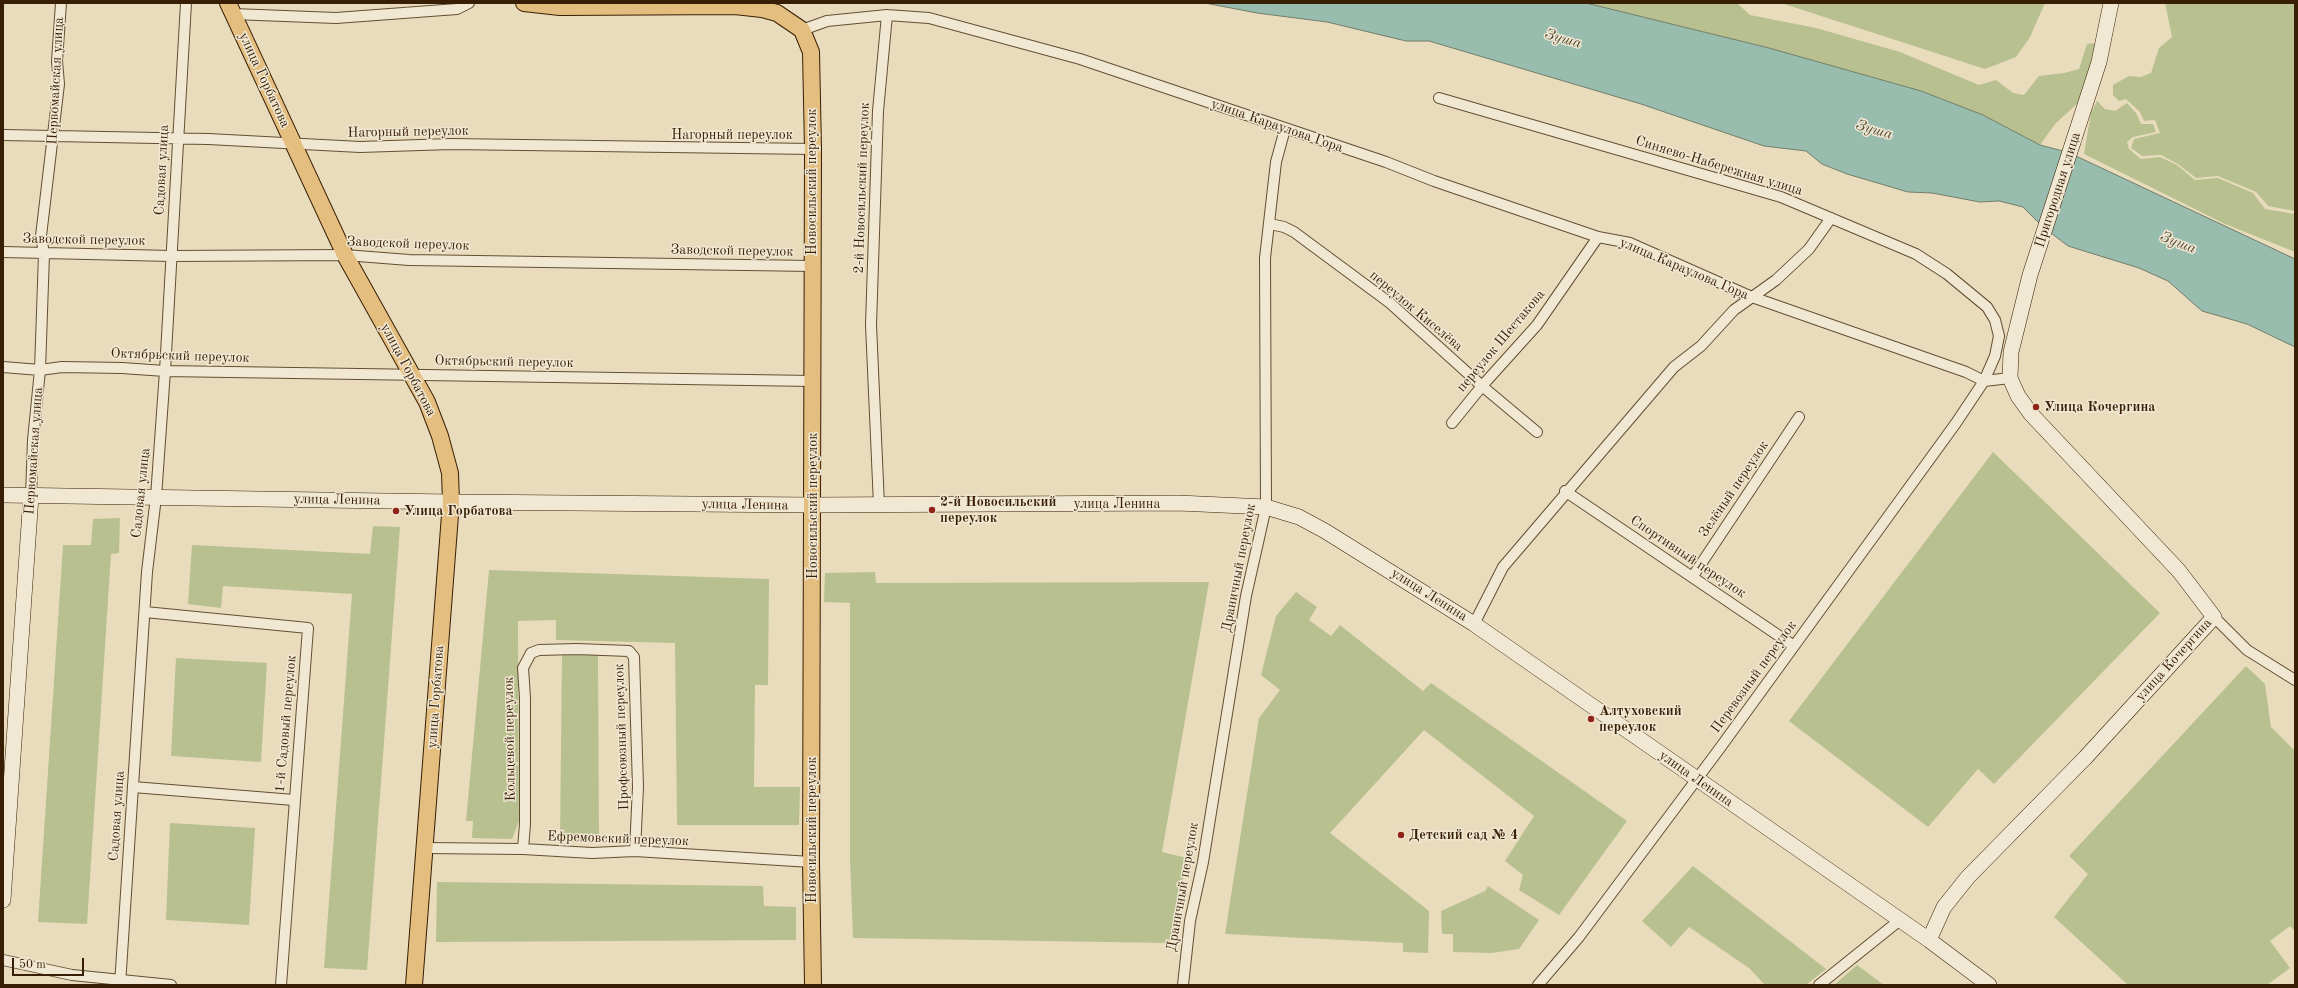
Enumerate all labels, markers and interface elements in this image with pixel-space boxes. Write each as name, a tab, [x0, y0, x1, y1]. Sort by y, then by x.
street label: Первомайская улица	[44, 17, 68, 145]
water label: Зуша	[1543, 25, 1583, 53]
street label: улица Горбатова	[235, 30, 293, 130]
street label: улица Караулова Гора	[1209, 96, 1345, 156]
street label: 2-й Новосильский переулок	[851, 102, 873, 274]
street label: Новосильский переулок	[804, 109, 820, 255]
water label: Зуша	[1854, 116, 1894, 144]
street label: Нагорный переулок	[347, 123, 469, 141]
street label: Садовая улица	[151, 124, 173, 216]
street label: Нагорный переулок	[671, 127, 793, 143]
street label: Пригородная улица	[2031, 130, 2085, 250]
street label: Синяево-Набережная улица	[1633, 133, 1805, 199]
water label: Зуша	[2157, 228, 2199, 258]
street label: Заводской переулок	[22, 231, 146, 249]
street label: Заводской переулок	[346, 233, 470, 255]
street label: улица Караулова Гора	[1617, 234, 1751, 304]
street label: Заводской переулок	[670, 242, 794, 260]
street label: переулок Киселёва	[1366, 267, 1466, 355]
street label: переулок Шестакова	[1453, 286, 1549, 396]
street label: улица Горбатова	[376, 321, 440, 419]
street label: Октябрьский переулок	[110, 345, 250, 367]
street label: Октябрьский переулок	[434, 352, 574, 372]
street label: Первомайская улица	[21, 387, 47, 515]
place label: Улица Кочергина	[2044, 399, 2155, 415]
marker: Улица Кочергина	[2031, 402, 2041, 412]
street label: Новосильский переулок	[805, 433, 821, 579]
street label: Зелёный переулок	[1696, 438, 1772, 540]
street label: Садовая улица	[128, 447, 154, 539]
street label: улица Ленина	[293, 491, 381, 509]
place label: 2-й Новосильский переулок	[940, 494, 1056, 526]
street label: улица Ленина	[701, 496, 789, 514]
street label: улица Ленина	[1074, 496, 1160, 512]
street label: Драничный переулок	[1218, 502, 1260, 634]
place label: Улица Горбатова	[404, 503, 513, 519]
marker: 2-й Новосильский переулок	[927, 505, 937, 515]
marker: Улица Горбатова	[391, 506, 401, 516]
street label: Спортивный переулок	[1627, 512, 1749, 602]
street label: улица Ленина	[1388, 565, 1470, 625]
street label: улица Кочергина	[2132, 615, 2216, 705]
street label: Перевозный переулок	[1708, 618, 1800, 736]
street label: улица Горбатова	[424, 645, 448, 749]
street label: 1-й Садовый переулок	[272, 655, 300, 793]
street label: Профсоюзный переулок	[611, 663, 633, 811]
street label: Кольцевой переулок	[501, 677, 519, 801]
place label: Алтуховский переулок	[1599, 703, 1682, 736]
marker: Алтуховский переулок	[1586, 714, 1596, 724]
street label: улица Ленина	[1656, 747, 1736, 811]
street label: Новосильский переулок	[804, 757, 820, 903]
street label: Садовая улица	[105, 770, 129, 862]
street label: Драничный переулок	[1163, 821, 1203, 953]
place label: Детский сад № 4	[1409, 827, 1518, 843]
street label: Ефремовский переулок	[547, 828, 689, 850]
marker: Детский сад № 4	[1396, 830, 1406, 840]
scale bar	[14, 950, 86, 976]
text: 50 m	[19, 959, 46, 971]

